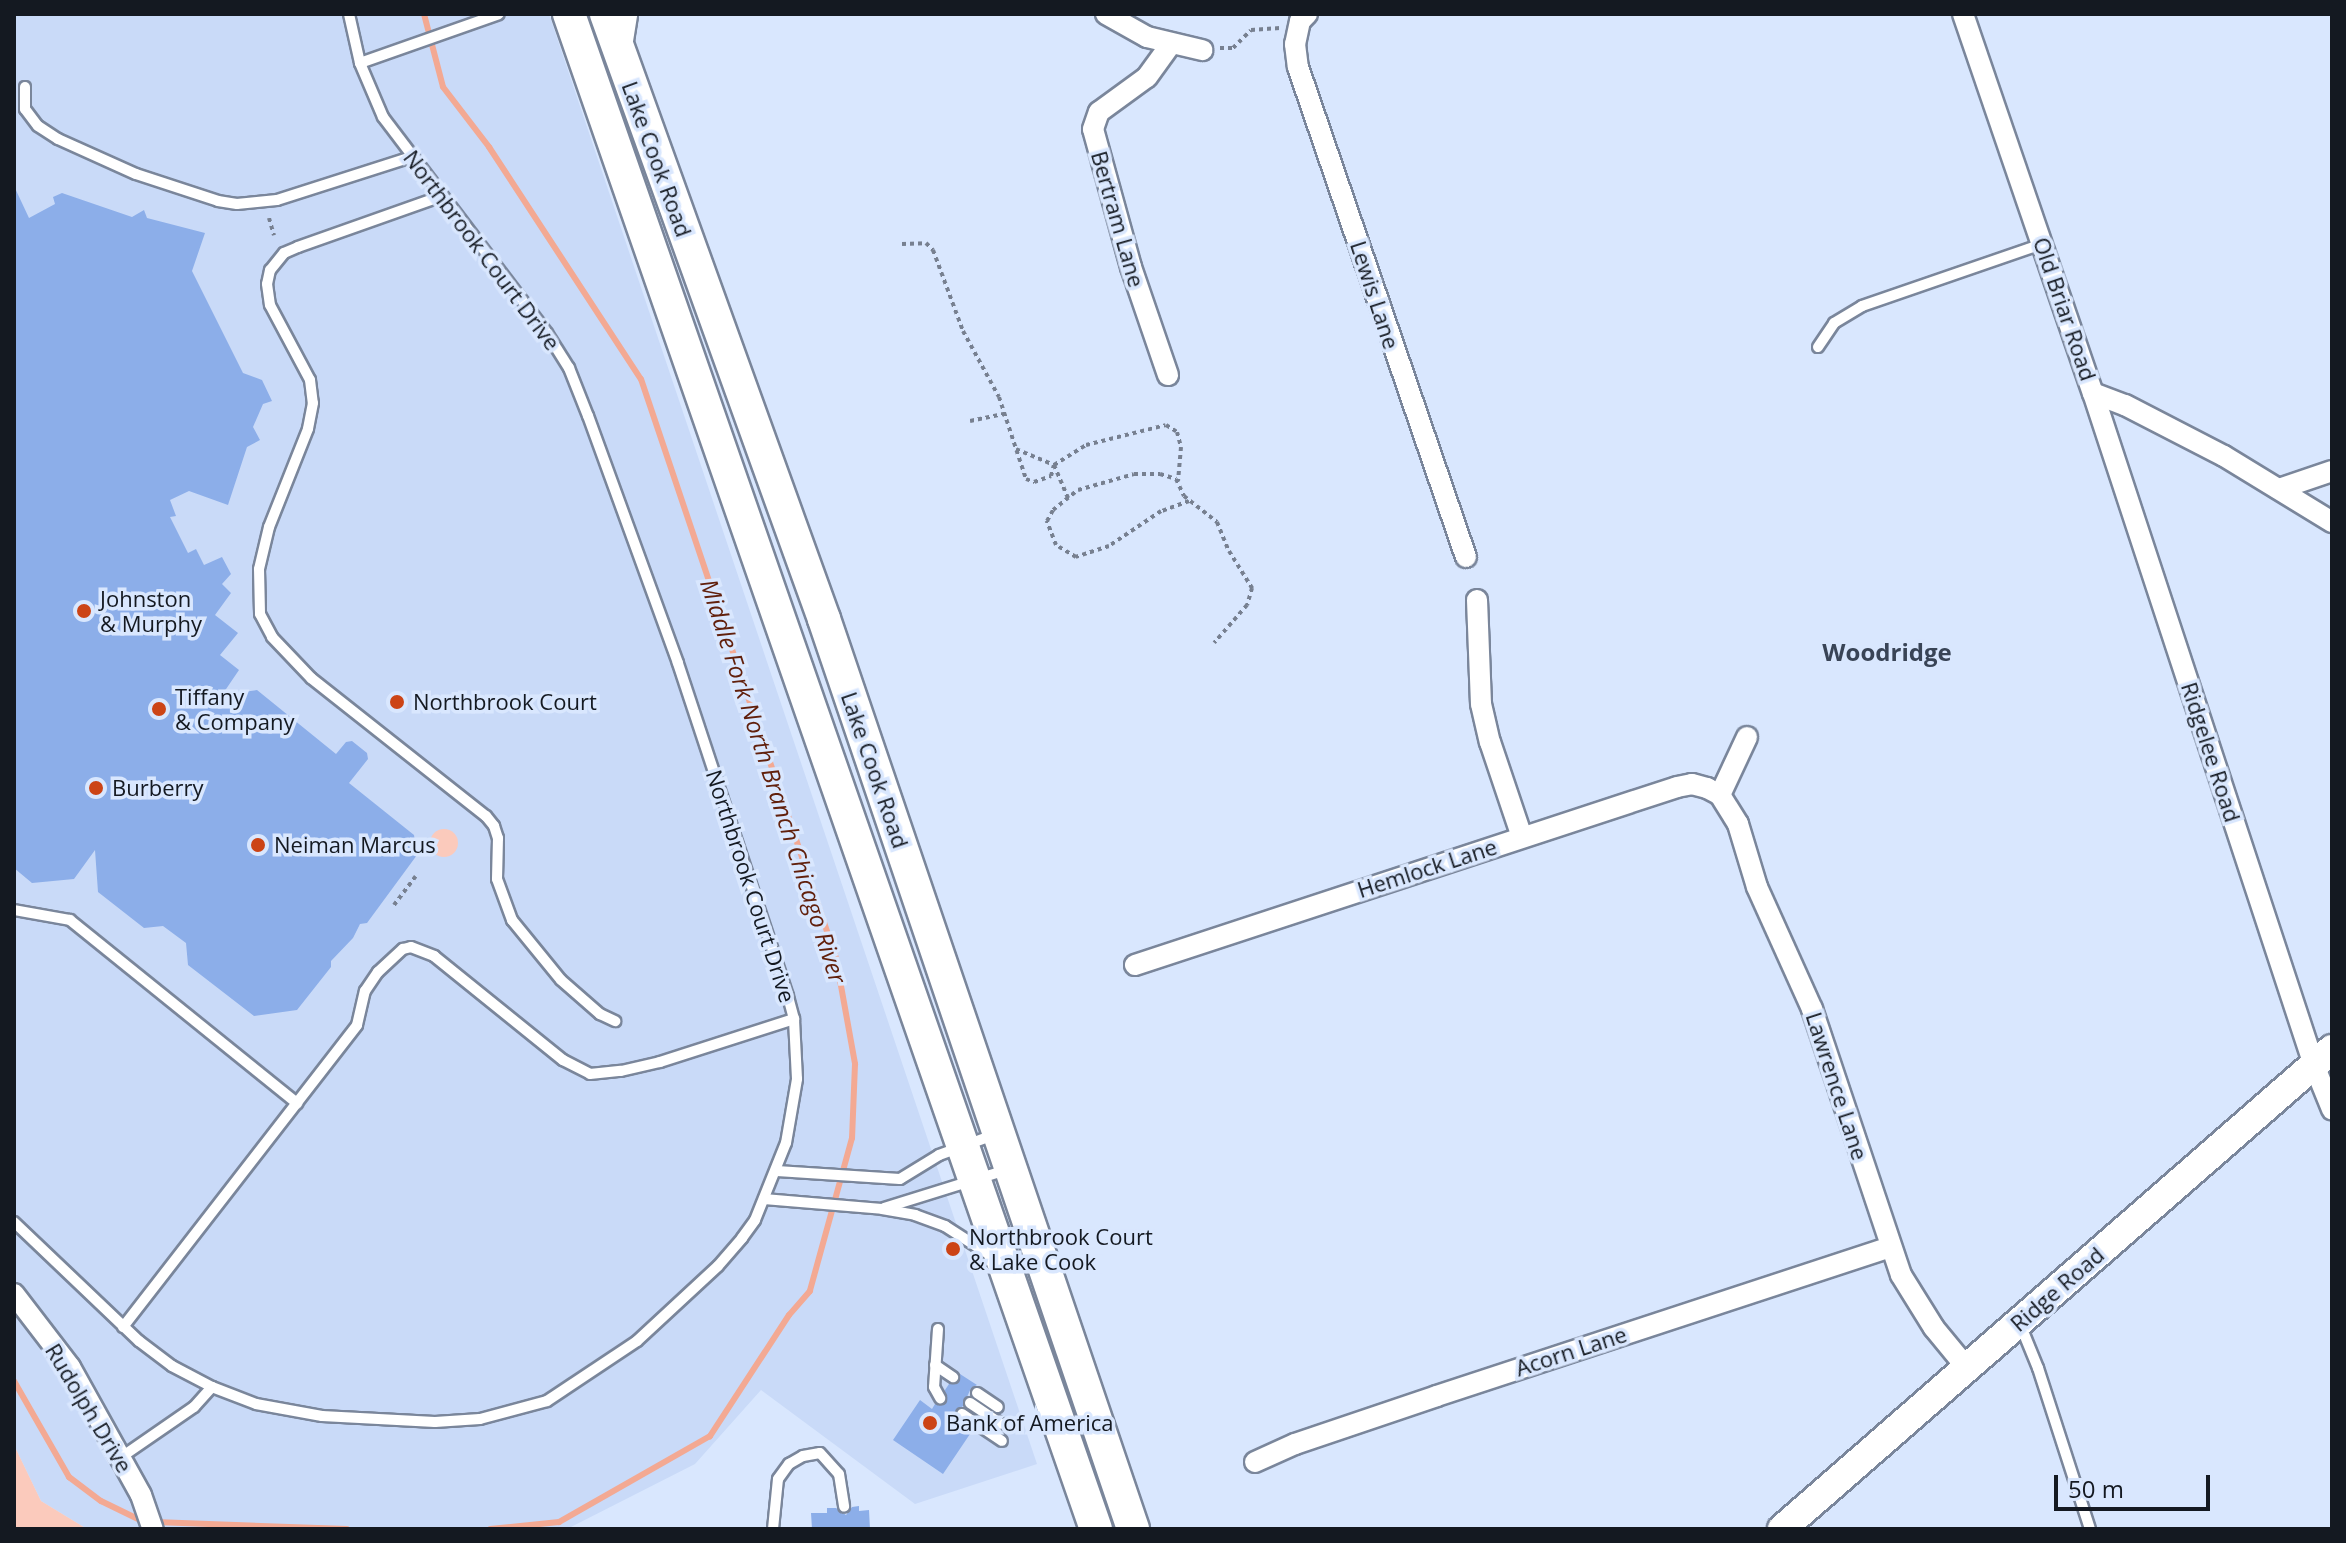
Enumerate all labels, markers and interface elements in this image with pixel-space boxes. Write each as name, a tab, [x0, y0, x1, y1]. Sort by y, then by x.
street label: Lake Cook Road	[617, 78, 697, 240]
street label: Northbrook Court Drive	[398, 145, 566, 355]
street label: Bertram Lane	[1086, 148, 1150, 290]
street label: Old Briar Road	[2028, 234, 2102, 384]
street label: Lewis Lane	[1345, 238, 1405, 352]
water label: Middle Fork North Branch Chicago River	[695, 575, 853, 987]
place label: Johnston & Murphy	[100, 585, 202, 636]
marker: Johnston & Murphy	[75, 602, 93, 620]
district label: Woodridge	[1822, 638, 1952, 666]
street label: Ridgelee Road	[2176, 679, 2246, 825]
place label: Tiffany & Company	[175, 683, 294, 734]
street label: Lake Cook Road	[836, 688, 914, 852]
place label: Northbrook Court	[413, 689, 597, 715]
marker: Northbrook Court	[388, 693, 406, 711]
marker: Tiffany & Company	[150, 700, 168, 718]
street label: Northbrook Court Drive	[701, 766, 801, 1006]
place label: Burberry	[112, 775, 204, 801]
marker: Burberry	[87, 779, 105, 797]
place label: Neiman Marcus	[274, 832, 436, 858]
street label: Hemlock Lane	[1354, 833, 1500, 903]
marker: Neiman Marcus	[249, 836, 267, 854]
street label: Lawrence Lane	[1801, 1009, 1873, 1163]
place label: Northbrook Court & Lake Cook	[969, 1223, 1153, 1274]
marker: Northbrook Court & Lake Cook	[944, 1240, 962, 1258]
street label: Ridge Road	[2005, 1241, 2109, 1337]
street label: Acorn Lane	[1512, 1321, 1630, 1381]
street label: Rudolph Drive	[40, 1339, 138, 1477]
place label: Bank of America	[946, 1410, 1113, 1436]
marker: Bank of America	[921, 1414, 939, 1432]
scale bar	[2058, 1459, 2214, 1509]
text: 50 m	[2068, 1472, 2124, 1505]

